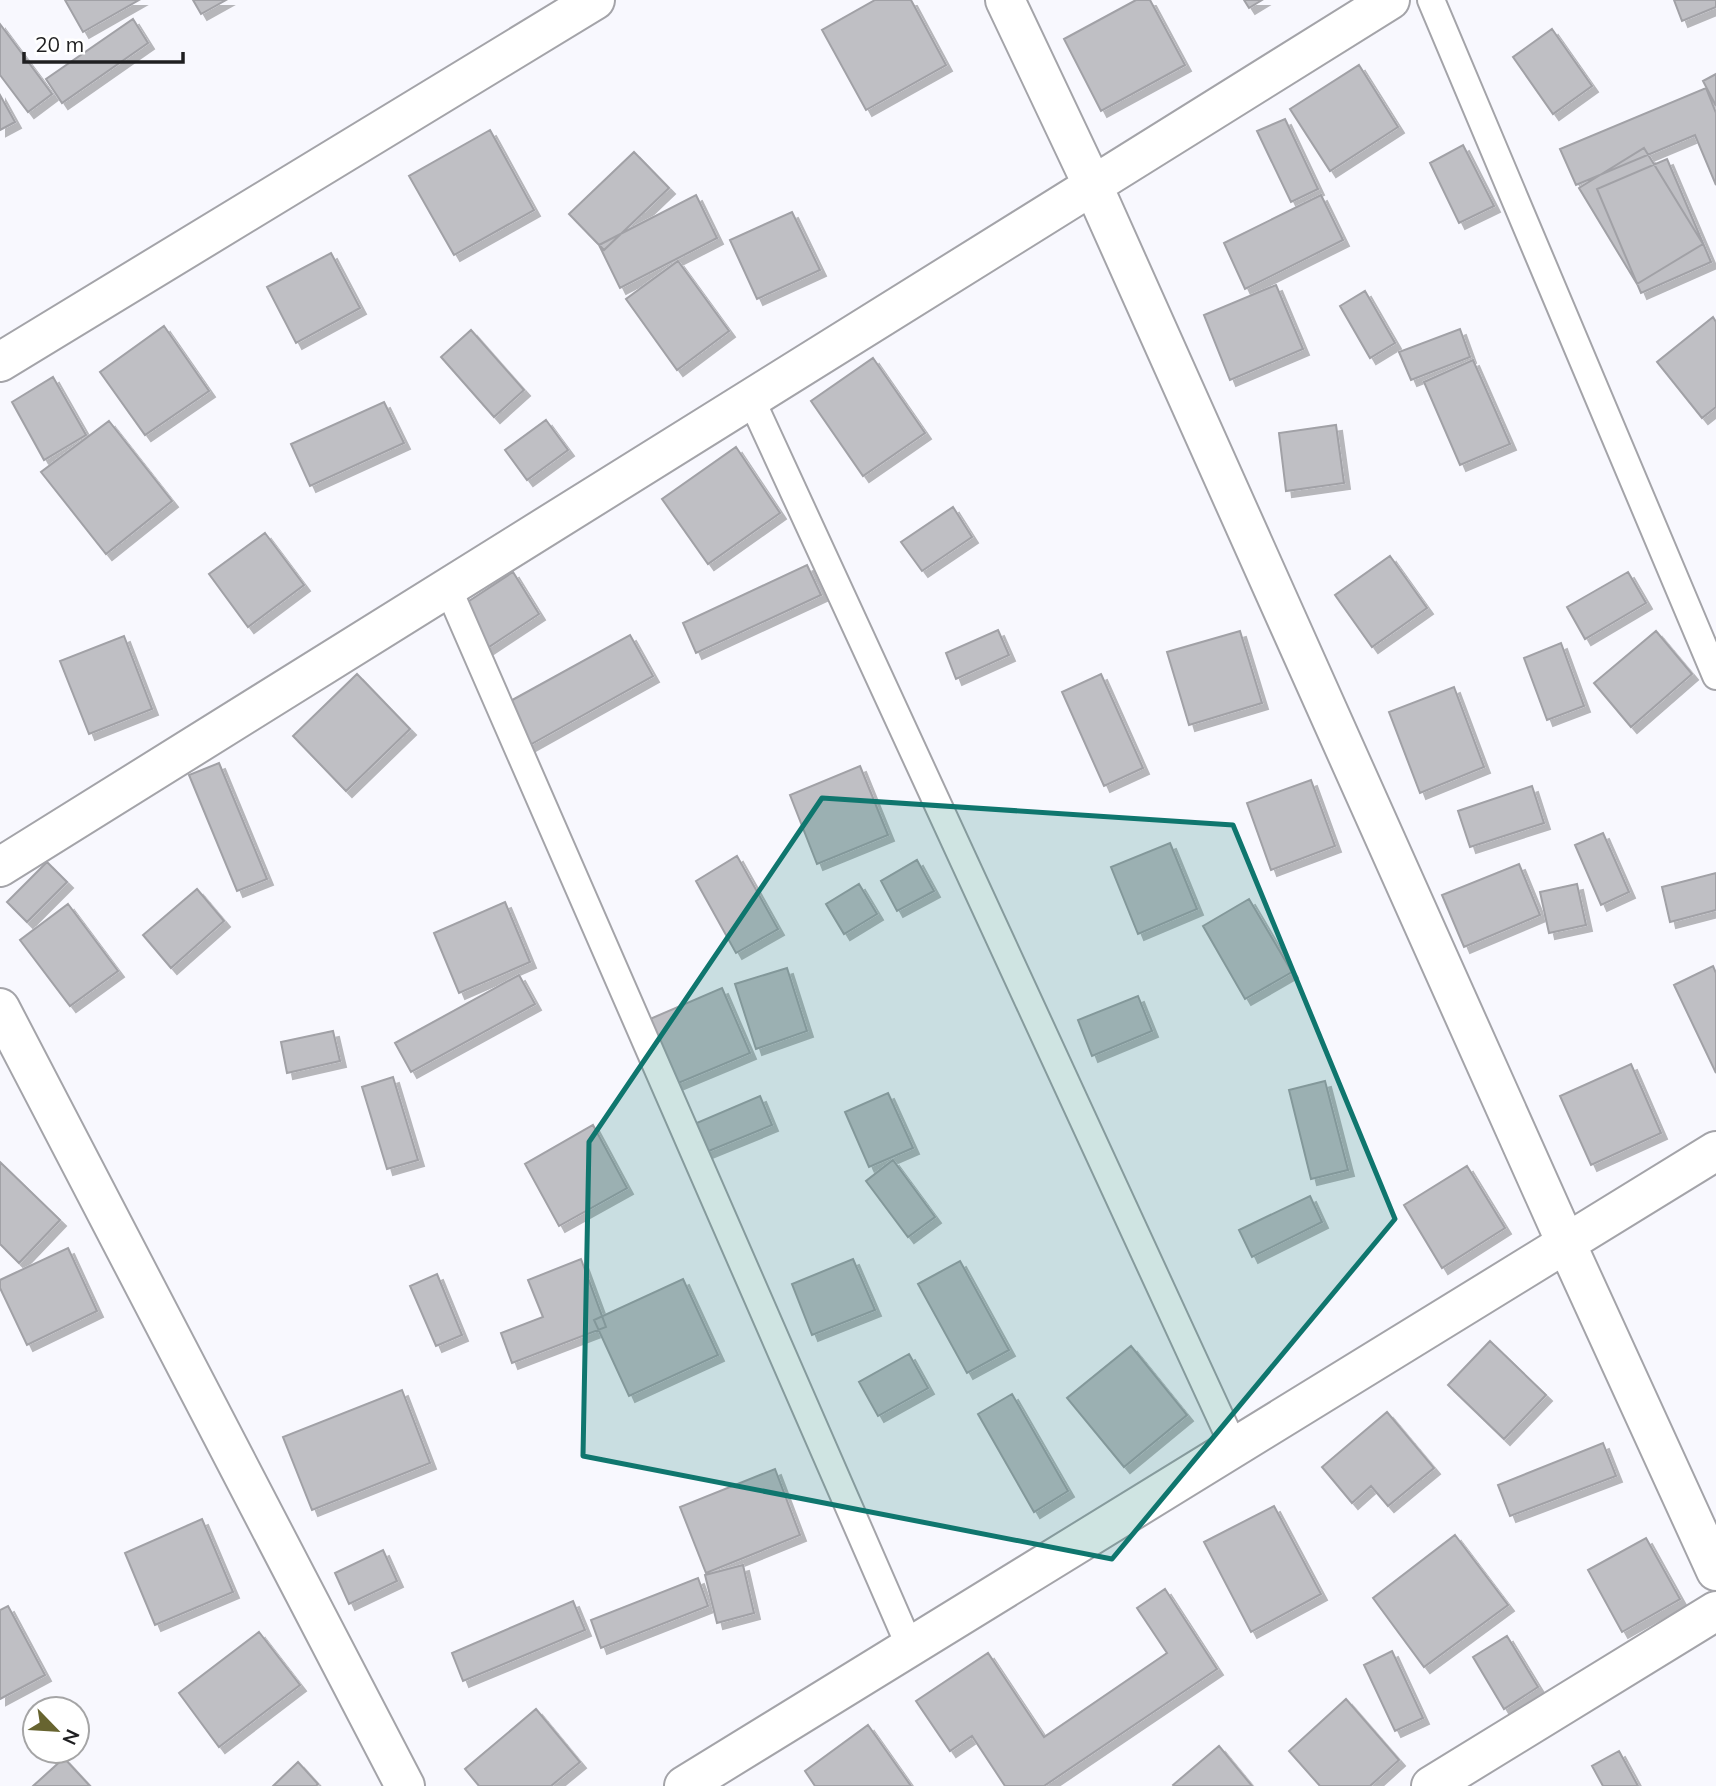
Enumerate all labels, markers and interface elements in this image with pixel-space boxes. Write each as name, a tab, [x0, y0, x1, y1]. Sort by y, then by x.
scale bar	[24, 21, 184, 65]
text: 20 m	[35, 31, 84, 57]
north arrow	[21, 1695, 91, 1765]
text: N	[57, 1726, 85, 1749]

